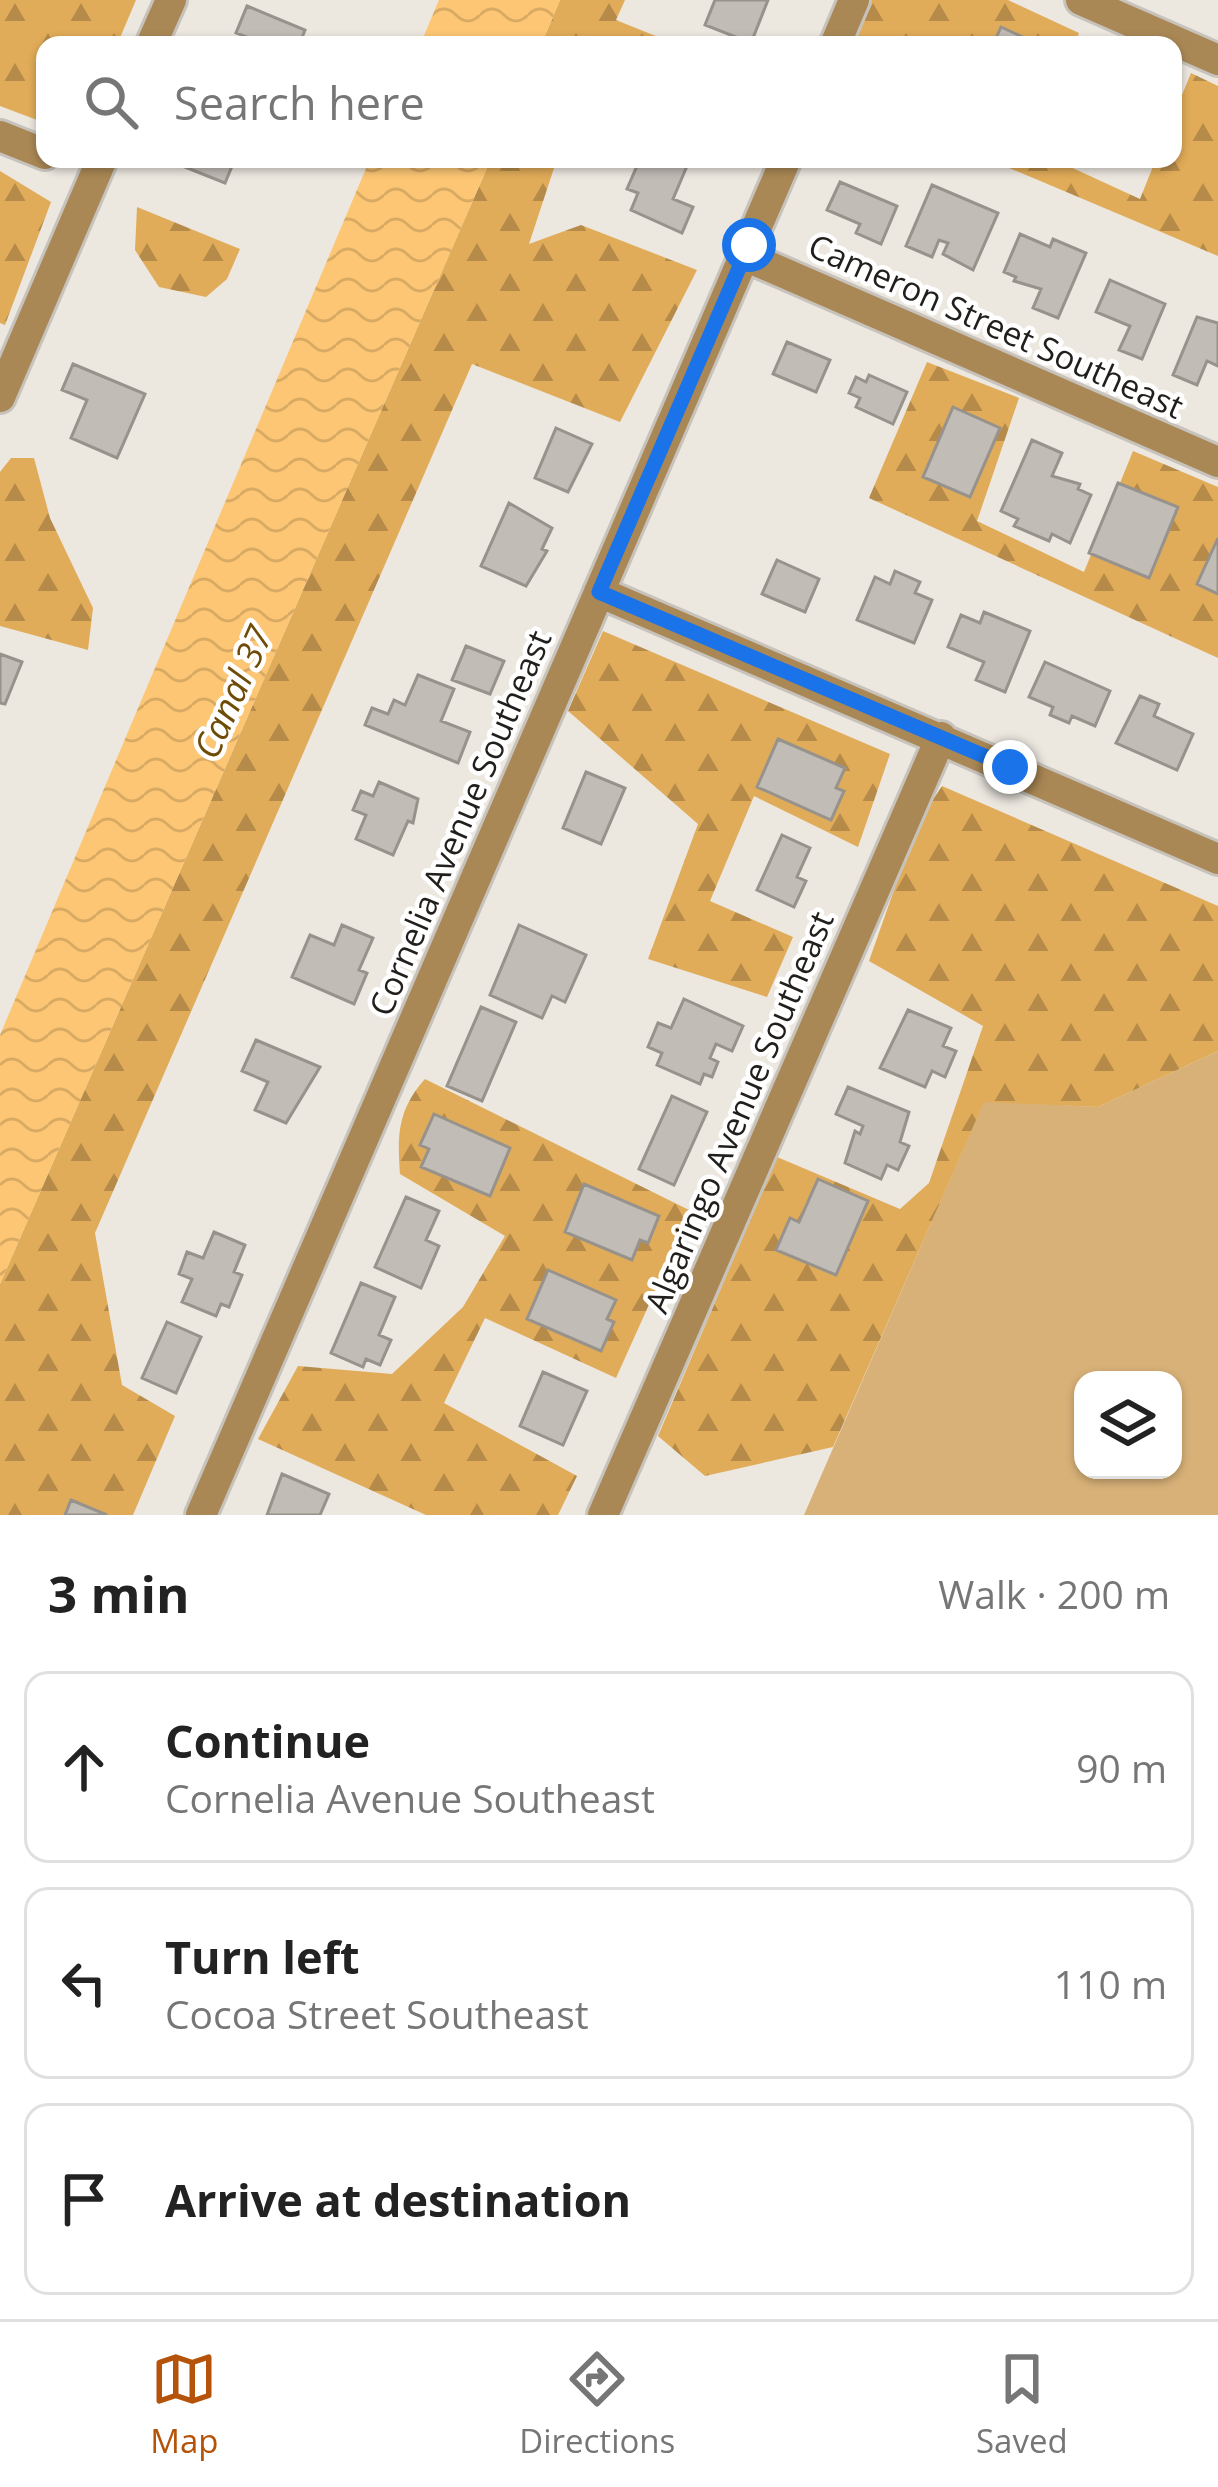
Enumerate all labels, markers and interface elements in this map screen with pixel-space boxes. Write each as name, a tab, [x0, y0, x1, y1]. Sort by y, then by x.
search box	[36, 36, 1182, 168]
icon: search	[78, 69, 144, 135]
text: Search here	[174, 72, 425, 133]
route start	[722, 218, 776, 272]
street label: Cameron Street Southeast	[802, 222, 1191, 429]
water label: Canal 37	[182, 616, 284, 766]
street label: Cornelia Avenue Southeast	[358, 623, 561, 1022]
route end	[983, 740, 1037, 794]
street label: Algaringo Avenue Southeast	[633, 904, 844, 1319]
map controls	[1074, 1371, 1182, 1479]
button: layers	[1074, 1371, 1182, 1479]
text: 3 min	[48, 1558, 190, 1628]
text: Walk · 200 m	[938, 1567, 1170, 1620]
text: Continue	[165, 1710, 370, 1771]
icon: ahead	[51, 1734, 117, 1800]
text: 90 m	[1076, 1741, 1167, 1794]
text: Cornelia Avenue Southeast	[165, 1771, 655, 1824]
text: Turn left	[165, 1926, 360, 1987]
icon: left	[51, 1950, 117, 2016]
text: 110 m	[1054, 1957, 1167, 2010]
text: Cocoa Street Southeast	[165, 1987, 589, 2040]
icon: arrive	[51, 2166, 117, 2232]
text: Arrive at destination	[165, 2169, 631, 2230]
tab: Map	[150, 2346, 219, 2463]
tab: Directions	[519, 2346, 675, 2463]
tab: Saved	[976, 2346, 1068, 2463]

